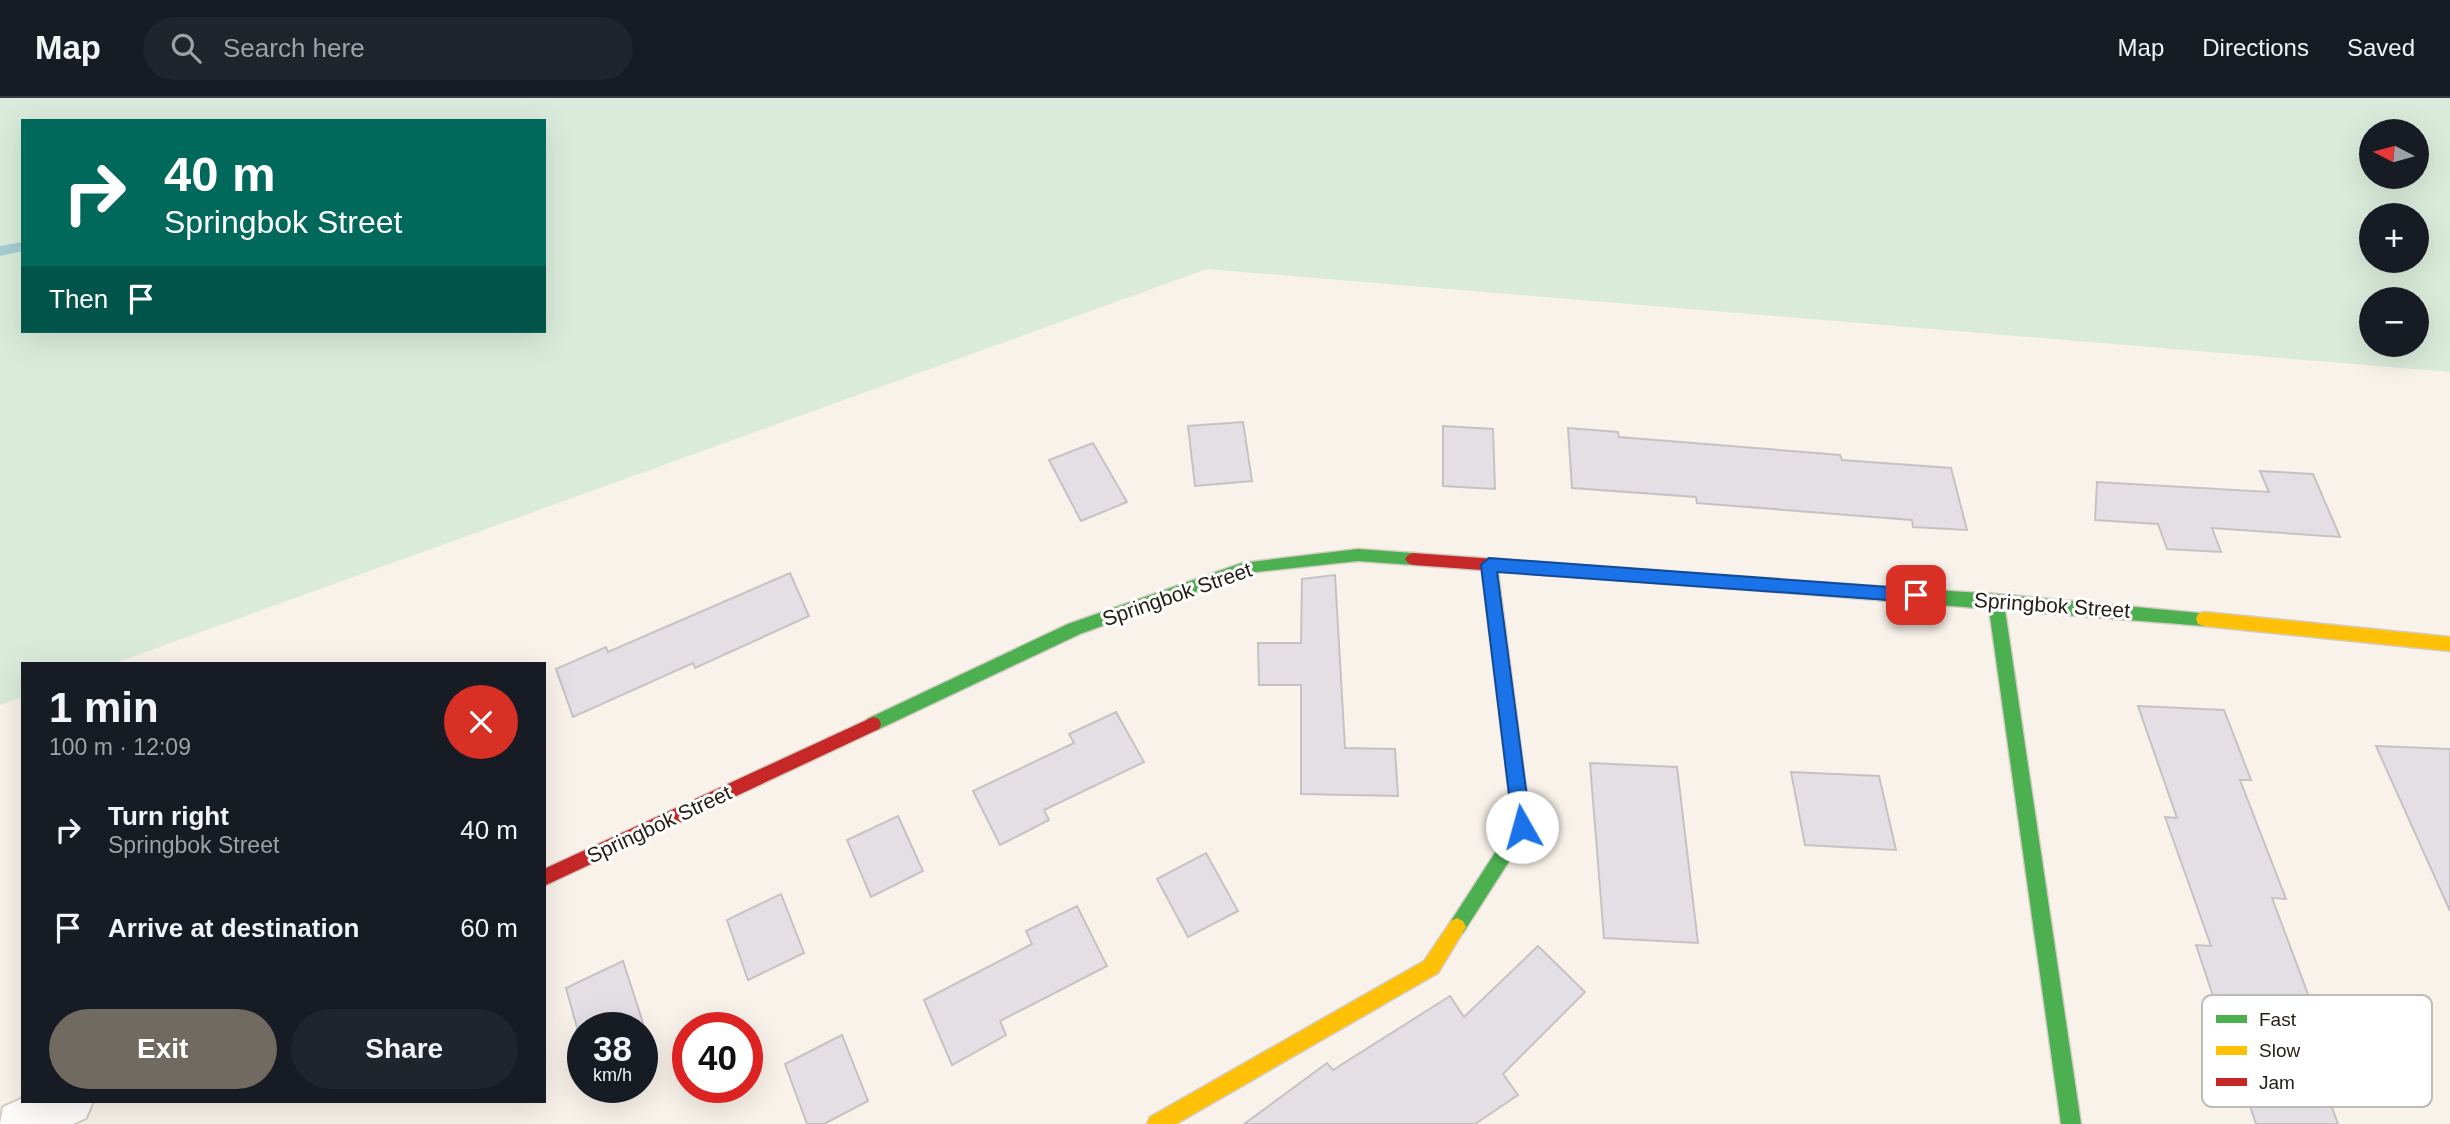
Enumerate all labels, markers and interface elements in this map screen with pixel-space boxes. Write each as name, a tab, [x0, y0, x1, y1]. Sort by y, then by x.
search box	[143, 17, 633, 80]
text: Map	[35, 29, 101, 66]
icon: search	[167, 29, 205, 67]
text: Search here	[223, 33, 365, 63]
text: Map	[2118, 34, 2164, 61]
text: Directions	[2202, 34, 2309, 61]
text: Saved	[2347, 34, 2415, 61]
north arrow	[2359, 119, 2429, 189]
map controls	[2359, 119, 2429, 357]
icon: right	[49, 147, 140, 238]
text: 40 m	[164, 147, 276, 201]
button: +	[2359, 203, 2429, 273]
text: Springbok Street	[164, 204, 402, 240]
icon: arrive	[122, 280, 160, 318]
text: Then	[49, 284, 108, 314]
button: −	[2359, 287, 2429, 357]
street label: Springbok Street	[1099, 558, 1255, 630]
pin	[1886, 565, 1946, 625]
icon: arrive	[1897, 576, 1935, 614]
street label: Springbok Street	[1973, 588, 2131, 622]
text: 1 min	[49, 684, 159, 731]
button: close	[444, 685, 518, 759]
text: 100 m · 12:09	[49, 734, 191, 760]
street label: Springbok Street	[583, 780, 735, 867]
position arrow	[1485, 790, 1559, 864]
text: Turn right	[108, 801, 229, 831]
icon: right	[49, 811, 87, 849]
text: 40 m	[460, 815, 518, 845]
text: Springbok Street	[108, 832, 279, 858]
icon: arrive	[49, 909, 87, 947]
text: Arrive at destination	[108, 913, 359, 943]
text: 60 m	[460, 913, 518, 943]
legend	[2202, 995, 2432, 1107]
button: Exit	[49, 1009, 277, 1089]
button: Share	[291, 1009, 518, 1089]
text: Fast	[2259, 1009, 2297, 1030]
speed limit sign: 40	[672, 1012, 763, 1103]
text: 38	[593, 1029, 632, 1068]
text: Slow	[2259, 1040, 2300, 1061]
text: km/h	[593, 1065, 632, 1085]
text: Jam	[2259, 1072, 2295, 1093]

